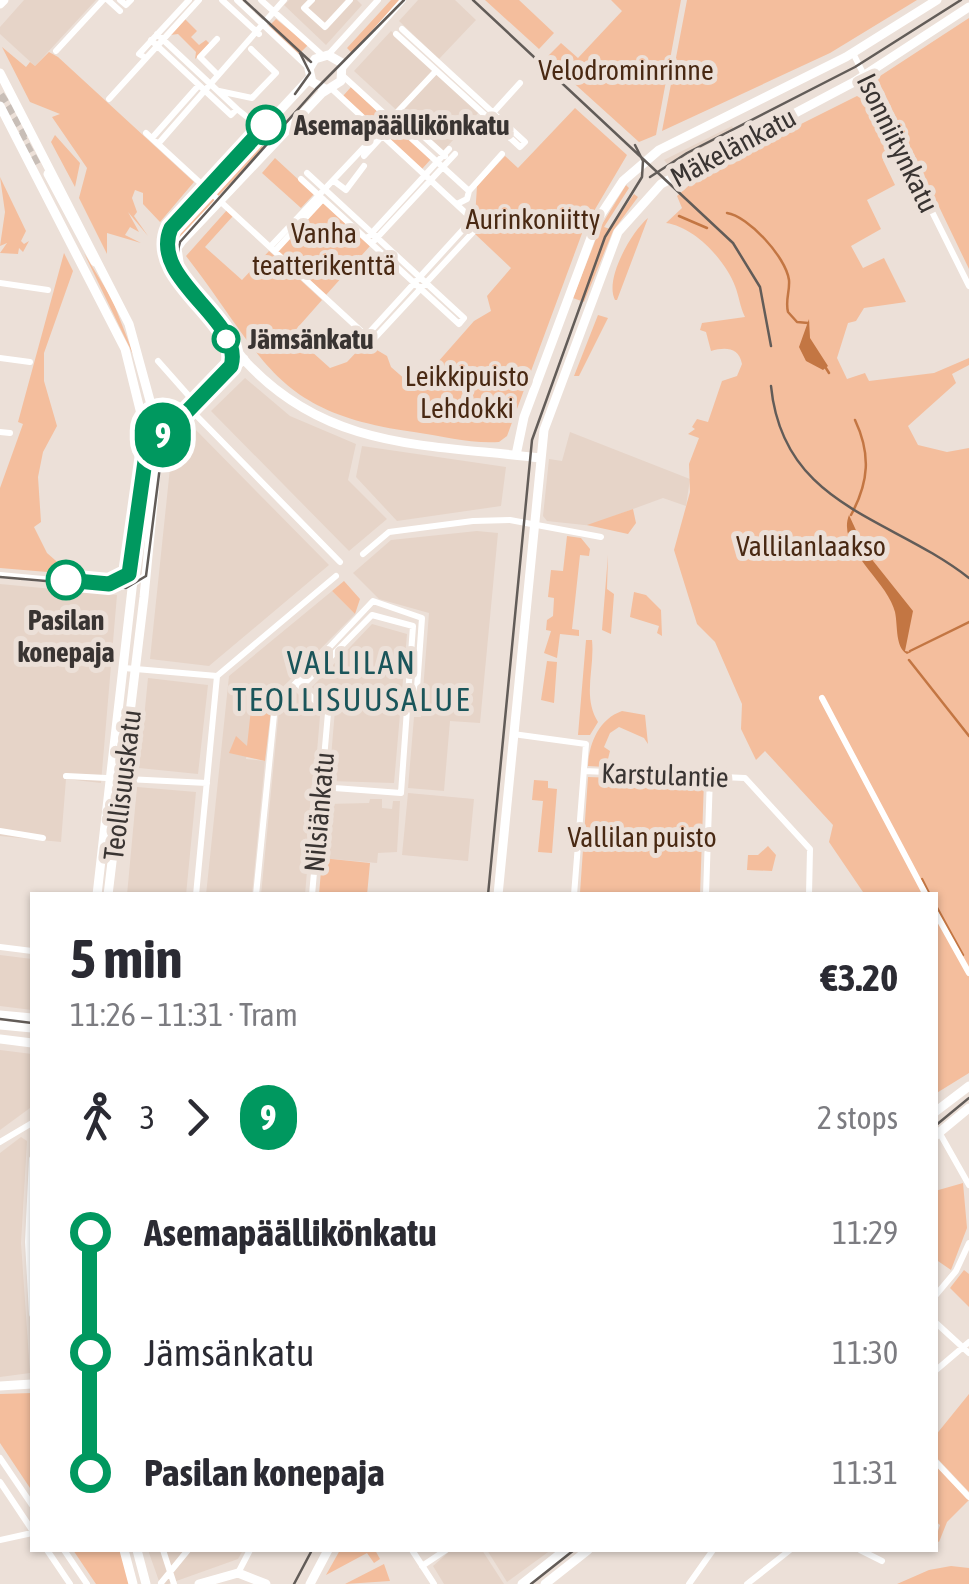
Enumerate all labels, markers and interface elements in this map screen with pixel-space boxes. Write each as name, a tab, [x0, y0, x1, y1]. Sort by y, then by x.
park label: Velodrominrinne	[538, 54, 714, 86]
street label: Isonniitynkatu	[851, 68, 945, 218]
street label: Mäkelänkatu	[665, 101, 801, 193]
marker: Asemapäällikönkatu	[247, 106, 285, 144]
place label: Asemapäällikönkatu	[293, 109, 510, 141]
park label: Aurinkoniitty	[466, 203, 600, 235]
park label: Vanha teatterikenttä	[252, 217, 396, 281]
place label: Jämsänkatu	[247, 323, 374, 355]
marker: Jämsänkatu	[213, 326, 239, 352]
park label: Leikkipuisto Lehdokki	[405, 360, 529, 424]
line badge: 9	[130, 402, 196, 468]
text: 9	[155, 415, 171, 455]
park label: Vallilanlaakso	[736, 530, 886, 562]
marker: Pasilan konepaja	[47, 561, 85, 599]
place label: Pasilan konepaja	[18, 604, 114, 668]
district label: VALLILAN TEOLLISUUSALUE	[232, 644, 472, 718]
street label: Teollisuuskatu	[97, 708, 147, 862]
street label: Nilsiänkatu	[298, 751, 340, 873]
street label: Karstulantie	[601, 757, 729, 793]
park label: Vallilan puisto	[567, 821, 717, 853]
text: 5 min	[70, 927, 182, 990]
text: €3.20	[821, 956, 898, 999]
text: 11:26 – 11:31 · Tram	[70, 996, 298, 1033]
icon: walk	[70, 1090, 125, 1145]
icon: forward	[170, 1090, 225, 1145]
text: 9	[260, 1097, 277, 1137]
text: 3	[140, 1099, 155, 1136]
text: 2 stops	[817, 1099, 898, 1136]
text: Asemapäällikönkatu	[144, 1211, 437, 1254]
text: 11:29	[832, 1214, 898, 1251]
text: Jämsänkatu	[144, 1331, 314, 1374]
text: 11:30	[832, 1334, 898, 1371]
text: Pasilan konepaja	[144, 1451, 385, 1494]
text: 11:31	[832, 1454, 898, 1491]

